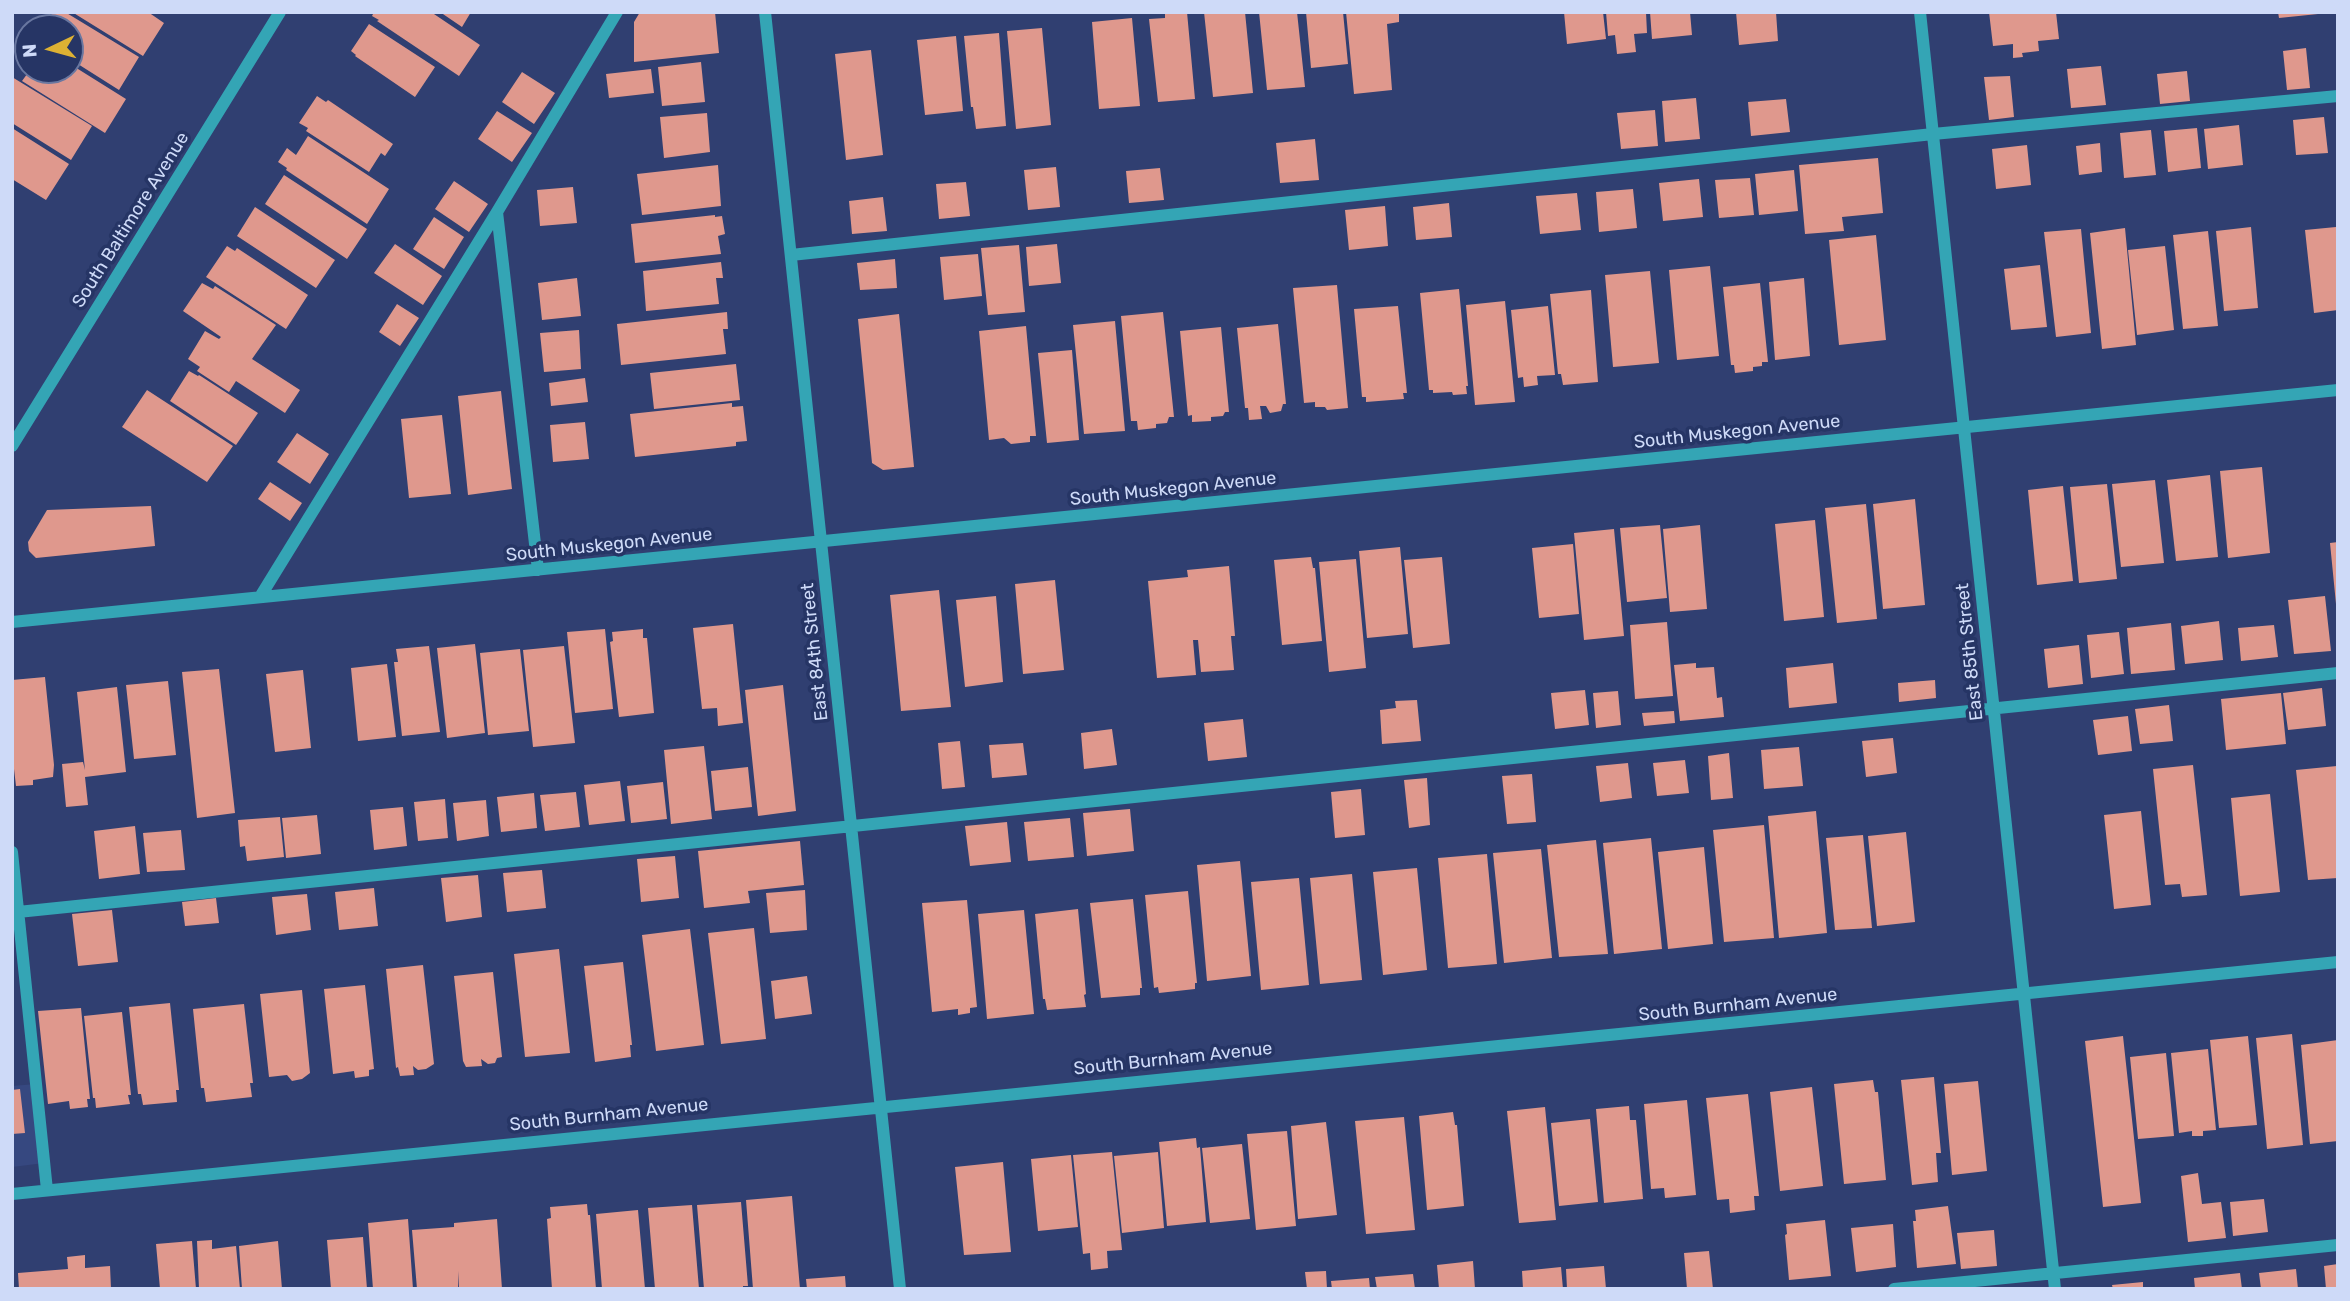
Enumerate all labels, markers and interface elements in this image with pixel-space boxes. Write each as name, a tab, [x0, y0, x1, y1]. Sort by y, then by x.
north arrow	[14, 14, 84, 84]
text: N	[18, 43, 42, 59]
street label: South Baltimore Avenue	[68, 128, 194, 312]
street label: South Muskegon Avenue	[1633, 410, 1841, 454]
street label: South Muskegon Avenue	[1069, 467, 1277, 511]
street label: South Muskegon Avenue	[505, 523, 713, 567]
street label: East 84th Street	[797, 582, 833, 722]
street label: East 85th Street	[1952, 582, 1988, 722]
street label: South Burnham Avenue	[1638, 984, 1838, 1026]
street label: South Burnham Avenue	[1073, 1038, 1273, 1080]
street label: South Burnham Avenue	[509, 1094, 709, 1136]

